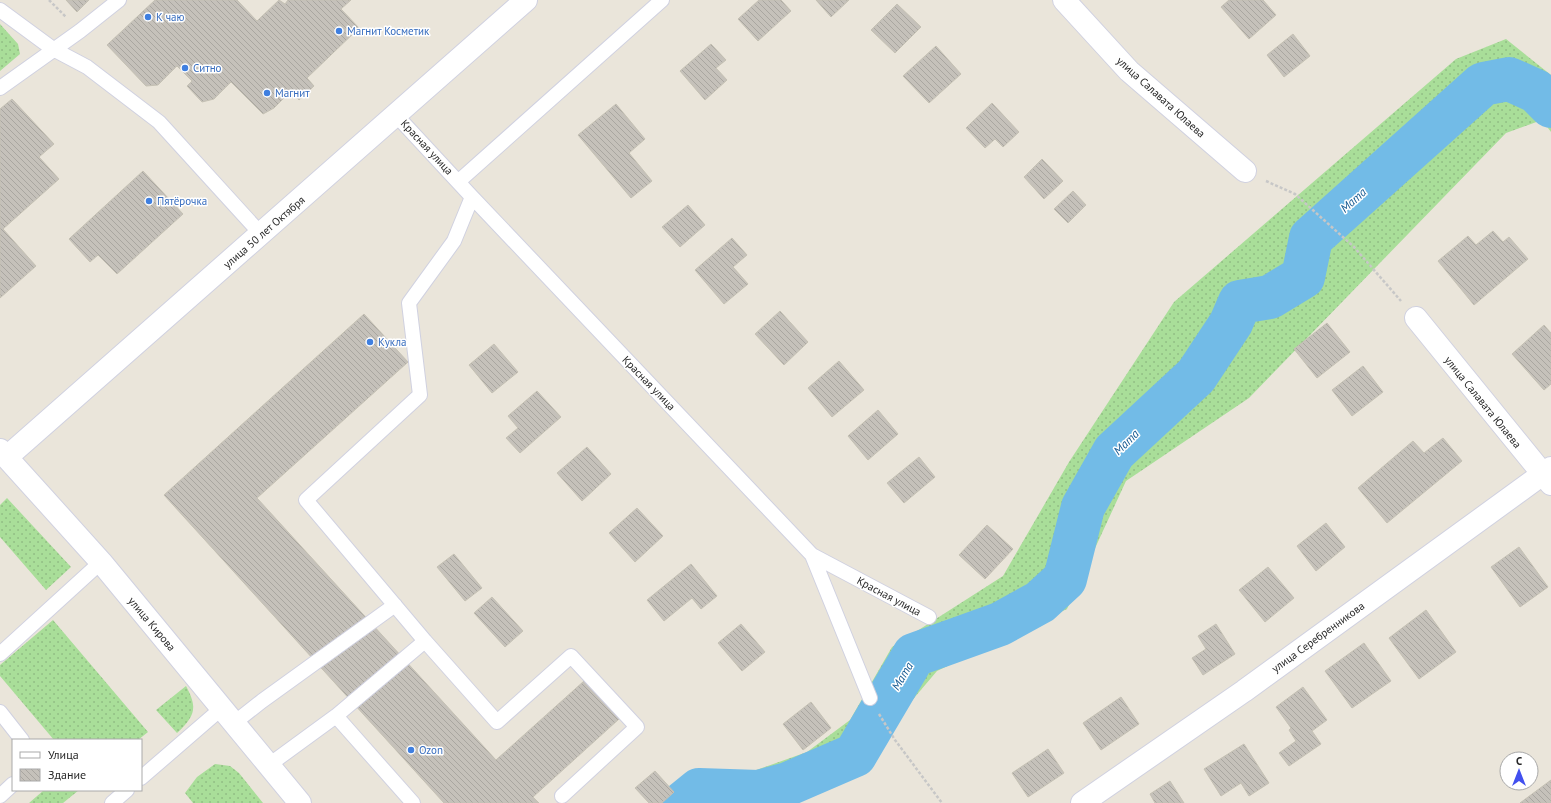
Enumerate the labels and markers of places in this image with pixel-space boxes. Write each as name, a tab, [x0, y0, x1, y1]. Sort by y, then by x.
place label: К чаю	[156, 10, 184, 24]
marker: К чаю	[143, 12, 153, 22]
place label: Магнит Косметик	[347, 24, 430, 38]
marker: Магнит Косметик	[334, 26, 344, 36]
place label: Ситно	[193, 61, 222, 75]
marker: Ситно	[180, 63, 190, 73]
place label: Магнит	[275, 86, 310, 100]
marker: Магнит	[262, 88, 272, 98]
place label: Пятёрочка	[157, 194, 207, 208]
marker: Пятёрочка	[144, 196, 154, 206]
place label: Кукла	[378, 335, 406, 349]
marker: Кукла	[365, 337, 375, 347]
place label: Ozon	[419, 743, 443, 757]
marker: Ozon	[406, 745, 416, 755]

